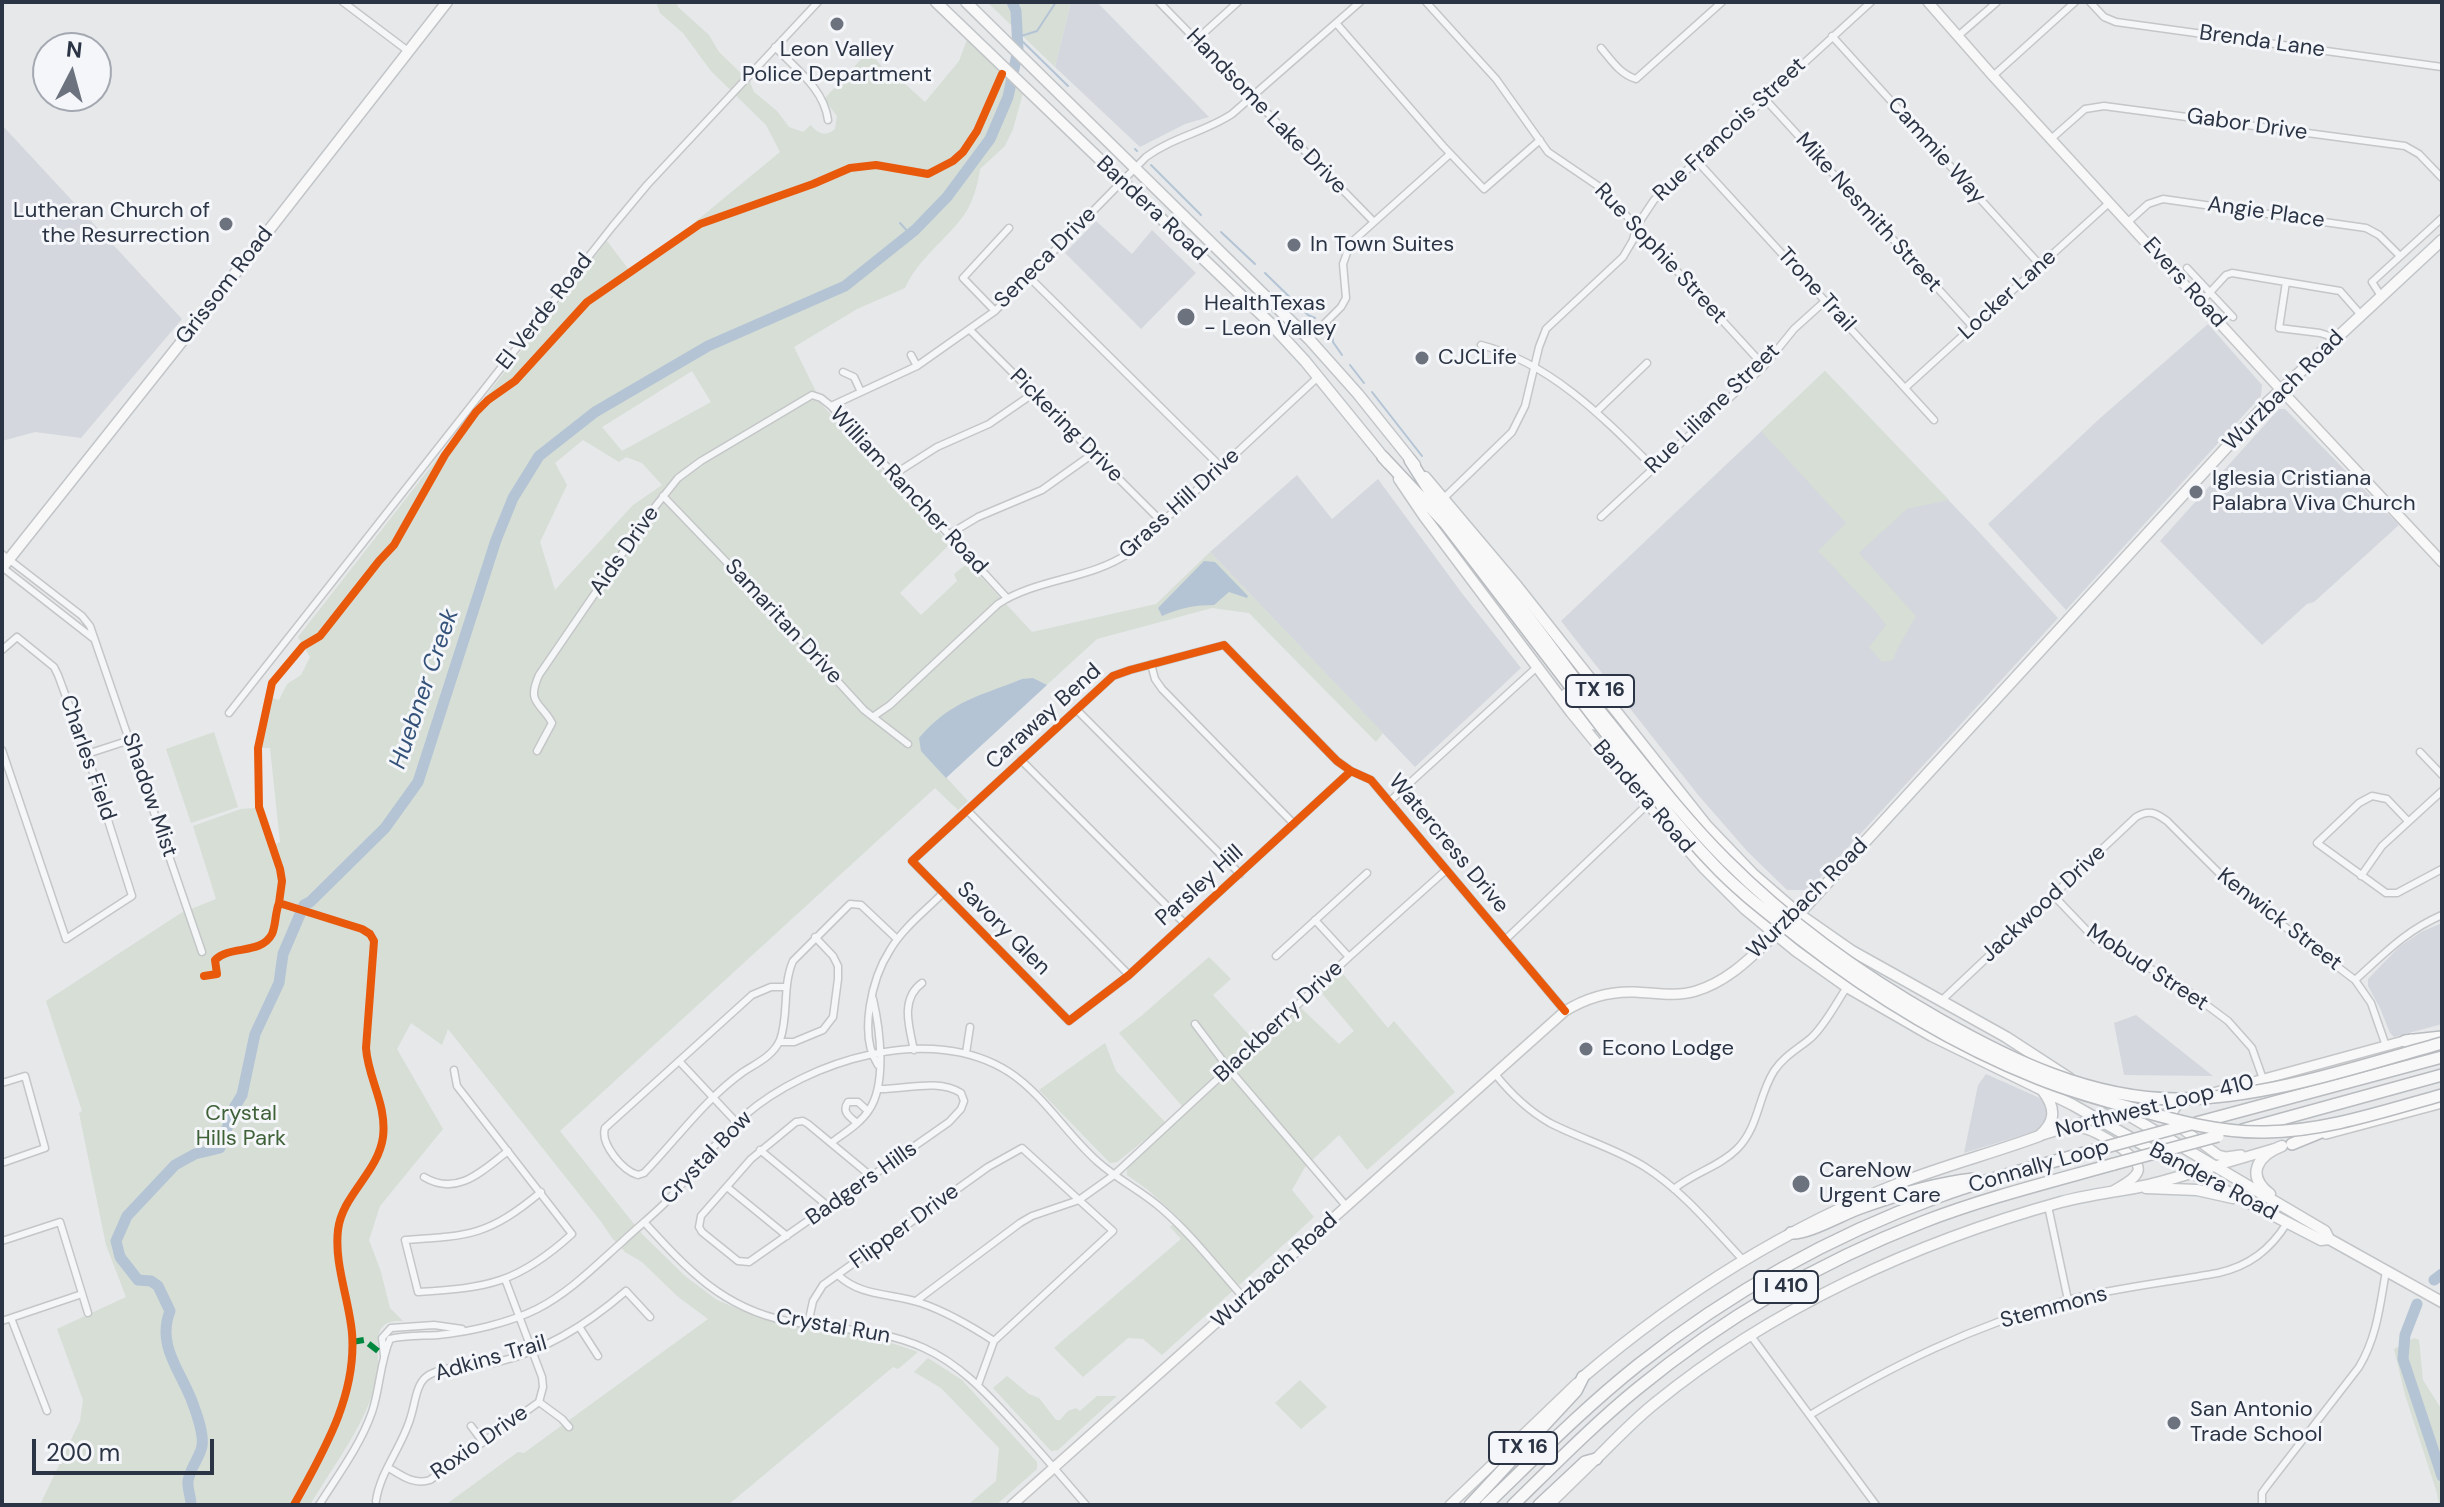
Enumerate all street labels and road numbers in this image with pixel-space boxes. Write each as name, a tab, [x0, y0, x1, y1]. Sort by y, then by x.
street label: Brenda Lane	[2198, 20, 2326, 64]
street label: Handsome Lake Drive	[1180, 24, 1352, 200]
street label: Rue Francois Street	[1648, 53, 1812, 207]
street label: Cammie Way	[1881, 92, 1991, 210]
street label: Gabor Drive	[2185, 103, 2309, 147]
street label: Mike Nesmith Street	[1789, 128, 1947, 298]
street label: Bandera Road	[1090, 151, 1212, 267]
street label: Rue Sophie Street	[1588, 178, 1732, 330]
street label: Angie Place	[2206, 192, 2326, 234]
street label: Seneca Drive	[990, 202, 1102, 314]
street label: Grissom Road	[171, 222, 279, 350]
street label: Evers Road	[2137, 232, 2231, 334]
street label: Trone Trail	[1771, 242, 1861, 338]
street label: Locker Lane	[1954, 244, 2062, 346]
street label: El Verde Road	[491, 249, 599, 375]
street label: Wurzbach Road	[2218, 325, 2350, 457]
street label: Rue Liliane Street	[1640, 338, 1786, 480]
street label: Pickering Drive	[1004, 364, 1128, 488]
street label: William Rancher Road	[824, 402, 992, 580]
street label: Grass Hill Drive	[1114, 443, 1246, 565]
street label: Aids Drive	[585, 501, 665, 601]
street label: Samaritan Drive	[718, 554, 848, 690]
street label: Caraway Bend	[981, 658, 1107, 776]
road number: TX 16	[1566, 675, 1634, 707]
street label: Charles Field	[53, 692, 121, 824]
street label: Shadow Mist	[115, 730, 183, 860]
street label: Bandera Road	[1587, 735, 1699, 859]
street label: Watercress Drive	[1382, 769, 1514, 919]
street label: Wurzbach Road	[1742, 833, 1874, 965]
street label: Jackwood Drive	[1976, 839, 2112, 969]
street label: Parsley Hill	[1151, 840, 1249, 932]
street label: Kenwick Street	[2211, 863, 2347, 977]
street label: Savory Glen	[951, 877, 1055, 981]
street label: Mobud Street	[2081, 919, 2213, 1017]
street label: Blackberry Drive	[1209, 956, 1349, 1088]
street label: Northwest Loop 410	[2053, 1070, 2257, 1144]
street label: Crystal Bow	[656, 1106, 758, 1210]
street label: Connally Loop	[1966, 1134, 2112, 1200]
street label: Badgers Hills	[801, 1136, 923, 1232]
street label: Bandera Road	[2144, 1137, 2282, 1227]
street label: Flipper Drive	[845, 1179, 965, 1275]
street label: Wurzbach Road	[1207, 1208, 1343, 1334]
road number: I 410	[1754, 1271, 1818, 1303]
street label: Stemmons	[1998, 1281, 2110, 1335]
street label: Crystal Run	[774, 1304, 892, 1350]
street label: Adkins Trail	[432, 1330, 550, 1388]
street label: Roxio Drive	[426, 1400, 534, 1486]
road number: TX 16	[1489, 1432, 1557, 1464]

